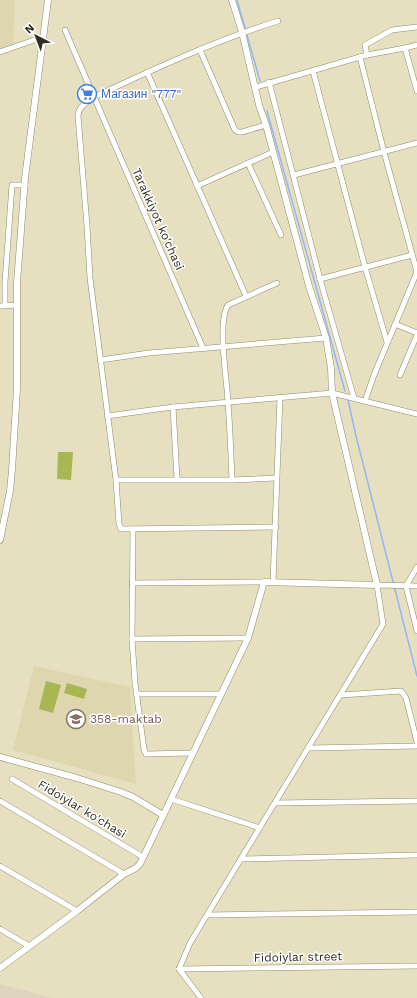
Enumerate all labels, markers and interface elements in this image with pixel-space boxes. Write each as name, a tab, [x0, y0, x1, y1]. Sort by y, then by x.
north arrow	[16, 16, 56, 56]
text: N	[22, 21, 37, 36]
supermarket icon: Магазин "777"	[76, 83, 98, 105]
place label: Магазин "777"	[101, 87, 181, 101]
street label: Tarakkiyot ko'chasi	[129, 166, 187, 272]
school or university icon: 358-maktab	[65, 708, 87, 730]
place label: 358-maktab	[90, 712, 162, 726]
street label: Fidoiylar ko'chasi	[35, 777, 129, 841]
street label: Fidoiylar street	[254, 949, 342, 965]

